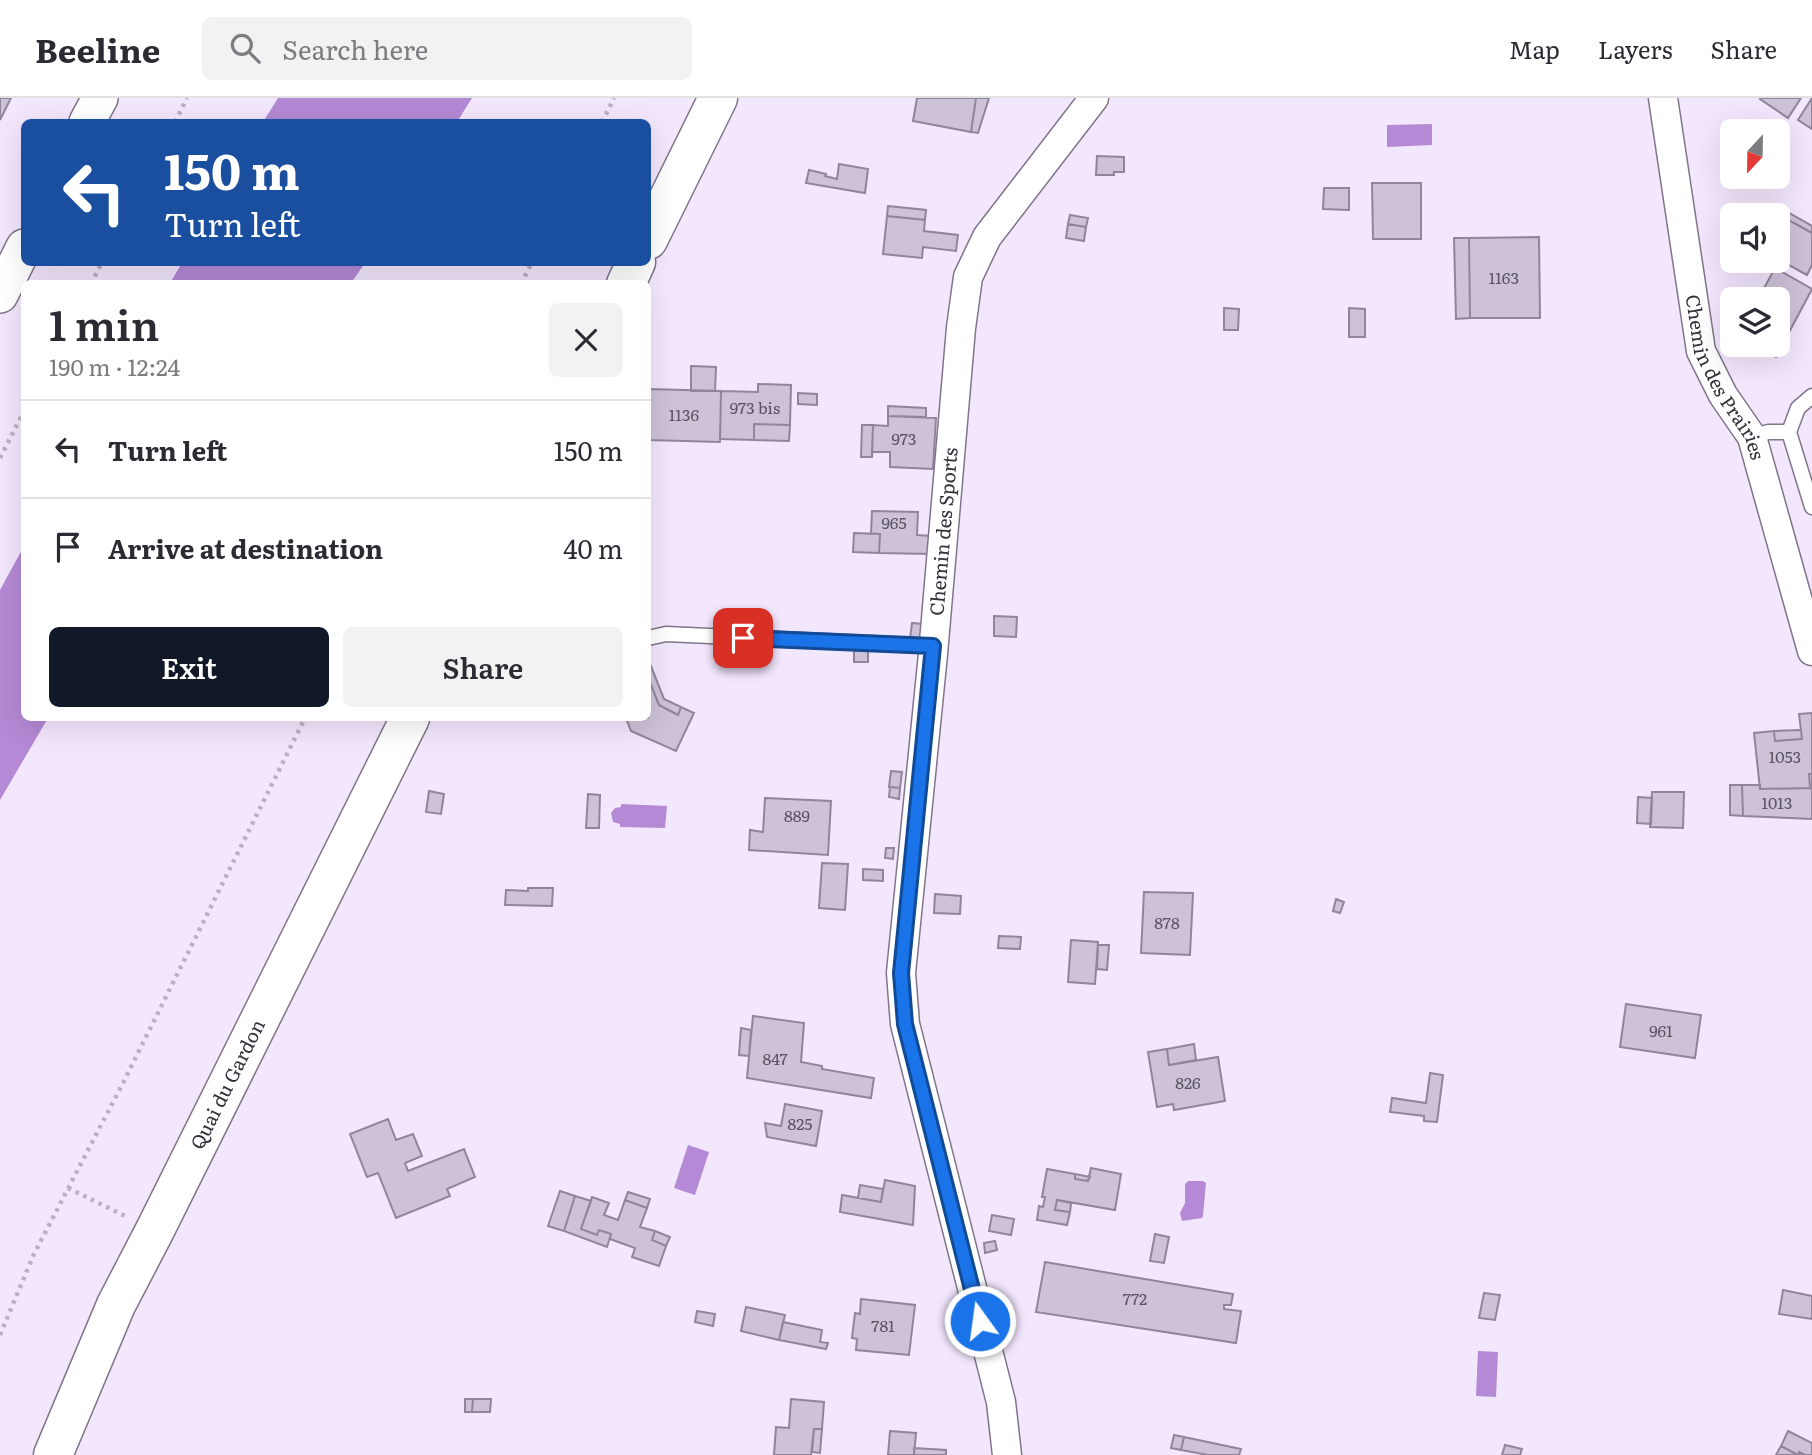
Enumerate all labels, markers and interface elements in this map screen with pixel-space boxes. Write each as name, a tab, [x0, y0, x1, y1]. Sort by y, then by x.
search box	[202, 17, 692, 80]
text: Beeline	[35, 24, 160, 73]
icon: search	[226, 29, 264, 67]
text: Search here	[282, 29, 428, 68]
text: Map	[1509, 31, 1560, 66]
text: Layers	[1598, 31, 1672, 66]
text: Share	[1710, 31, 1777, 66]
north arrow	[1720, 119, 1790, 189]
map controls	[1720, 119, 1790, 357]
text: 150 m	[164, 132, 300, 205]
icon: left	[49, 147, 140, 238]
text: Turn left	[164, 199, 301, 247]
button: sound	[1720, 203, 1790, 273]
house number: 1163	[1489, 265, 1519, 289]
button: layers	[1720, 287, 1790, 357]
text: 1 min	[49, 292, 159, 354]
street label: Chemin des Prairies	[1680, 292, 1773, 463]
button: close	[549, 303, 623, 377]
text: 190 m · 12:24	[49, 349, 180, 383]
house number: 973 bis	[730, 395, 780, 419]
house number: 1136	[669, 402, 700, 426]
house number: 973	[892, 426, 916, 450]
icon: left	[49, 430, 87, 468]
text: Turn left	[108, 430, 227, 469]
text: 150 m	[554, 430, 623, 469]
street label: Chemin des Sports	[921, 446, 964, 617]
house number: 965	[881, 510, 907, 534]
icon: arrive	[49, 528, 87, 566]
text: Arrive at destination	[108, 528, 383, 567]
text: 40 m	[563, 528, 623, 567]
pin	[713, 608, 773, 668]
icon: arrive	[724, 619, 762, 657]
button: Exit	[49, 627, 329, 707]
button: Share	[343, 627, 623, 707]
house number: 1053	[1769, 744, 1801, 768]
house number: 1013	[1762, 790, 1792, 814]
house number: 889	[784, 803, 810, 827]
house number: 878	[1154, 910, 1180, 934]
street label: Quai du Gardon	[182, 1014, 271, 1154]
house number: 961	[1649, 1018, 1673, 1042]
house number: 847	[762, 1046, 788, 1070]
house number: 826	[1175, 1070, 1201, 1094]
house number: 825	[788, 1111, 812, 1135]
position arrow	[943, 1284, 1017, 1358]
house number: 772	[1123, 1286, 1147, 1310]
house number: 781	[871, 1313, 895, 1337]

